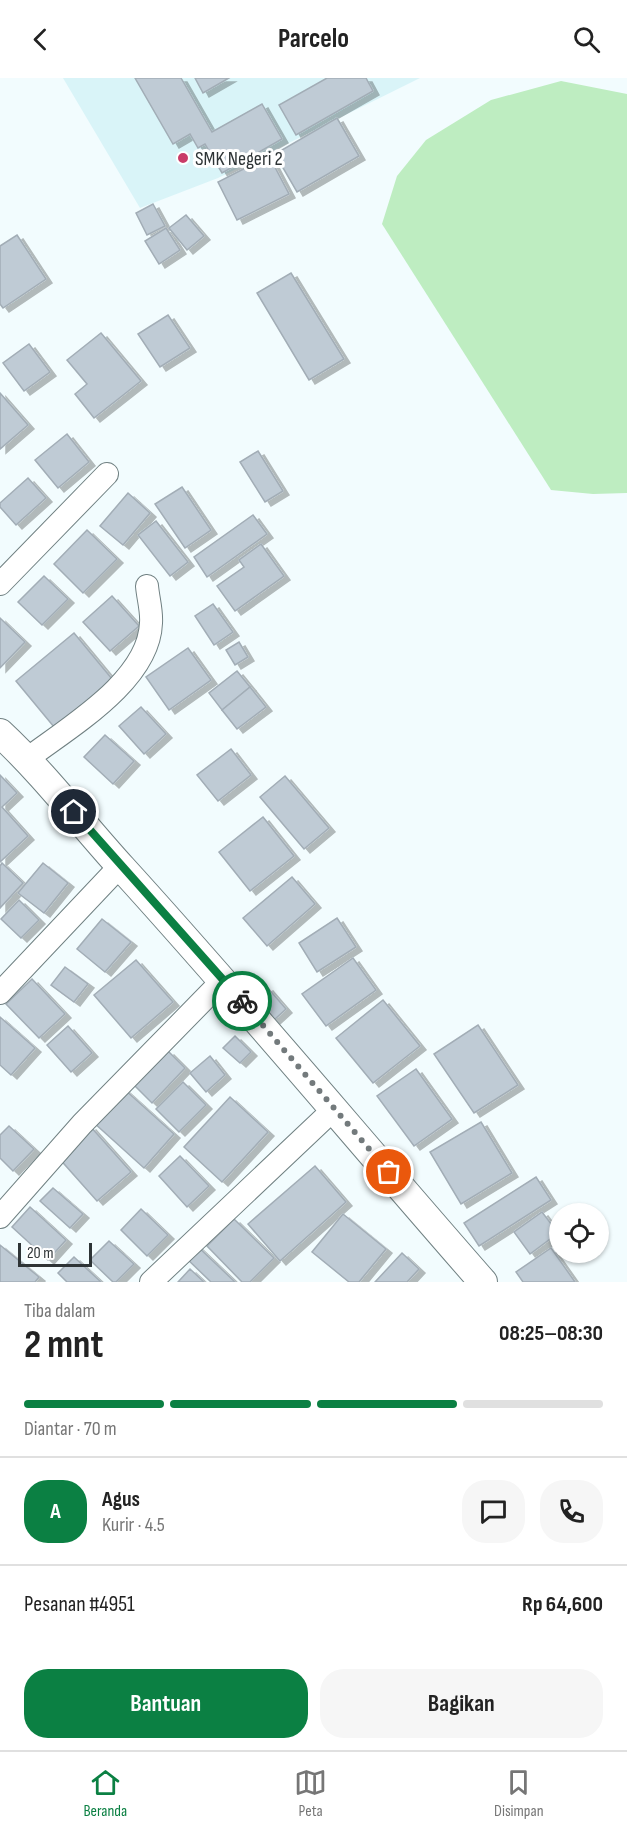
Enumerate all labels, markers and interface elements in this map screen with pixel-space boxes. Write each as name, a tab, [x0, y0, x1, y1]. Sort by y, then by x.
icon: back	[24, 23, 57, 56]
text: Parcelo	[278, 23, 349, 55]
icon: search	[570, 23, 603, 56]
place label: SMK Negeri 2	[195, 147, 283, 171]
marker: SMK Negeri 2	[176, 151, 190, 165]
pin	[48, 786, 99, 837]
icon: home	[57, 795, 90, 828]
courier	[212, 971, 272, 1031]
icon: bike	[226, 985, 259, 1018]
pin	[363, 1146, 414, 1197]
icon: bag	[372, 1155, 405, 1188]
map controls	[549, 1203, 609, 1263]
button: locate	[549, 1203, 609, 1263]
scale bar	[18, 1240, 92, 1268]
text: 20 m	[27, 1244, 54, 1263]
text: Tiba dalam	[24, 1299, 95, 1323]
text: 08:25–08:30	[499, 1320, 603, 1347]
text: 2 mnt	[24, 1322, 103, 1369]
text: Diantar · 70 m	[24, 1417, 117, 1441]
button: chat	[462, 1480, 525, 1543]
button: phone	[540, 1480, 603, 1543]
text: Agus	[102, 1486, 140, 1513]
text: A	[50, 1498, 61, 1525]
text: Kurir · 4.5	[102, 1513, 165, 1537]
text: Pesanan #4951	[24, 1591, 135, 1618]
text: Rp 64,600	[522, 1591, 603, 1618]
button: Bantuan	[24, 1669, 308, 1738]
button: Bagikan	[320, 1669, 603, 1738]
tab: Beranda	[83, 1766, 127, 1821]
tab: Peta	[294, 1766, 327, 1821]
tab: Disimpan	[494, 1766, 544, 1821]

